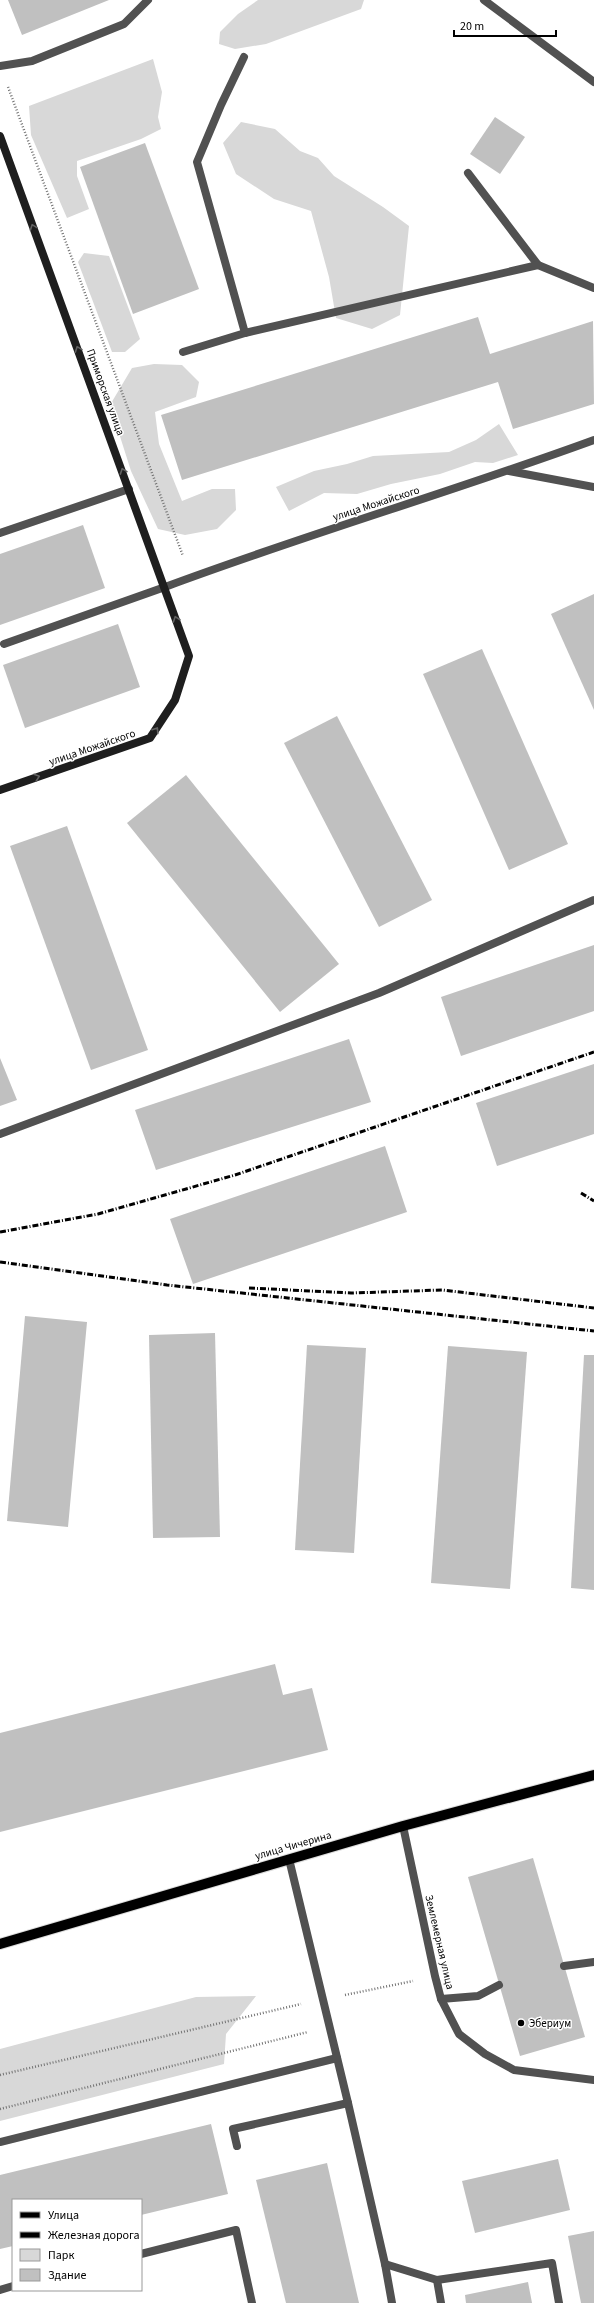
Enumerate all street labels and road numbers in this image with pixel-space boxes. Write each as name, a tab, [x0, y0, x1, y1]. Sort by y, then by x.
street label: Приморская улица	[83, 347, 128, 438]
street label: улица Можайского	[331, 482, 422, 525]
street label: улица Можайского	[47, 726, 137, 769]
street label: улица Чичерина	[253, 1827, 333, 1864]
street label: Землемерная улица	[421, 1893, 458, 1991]

